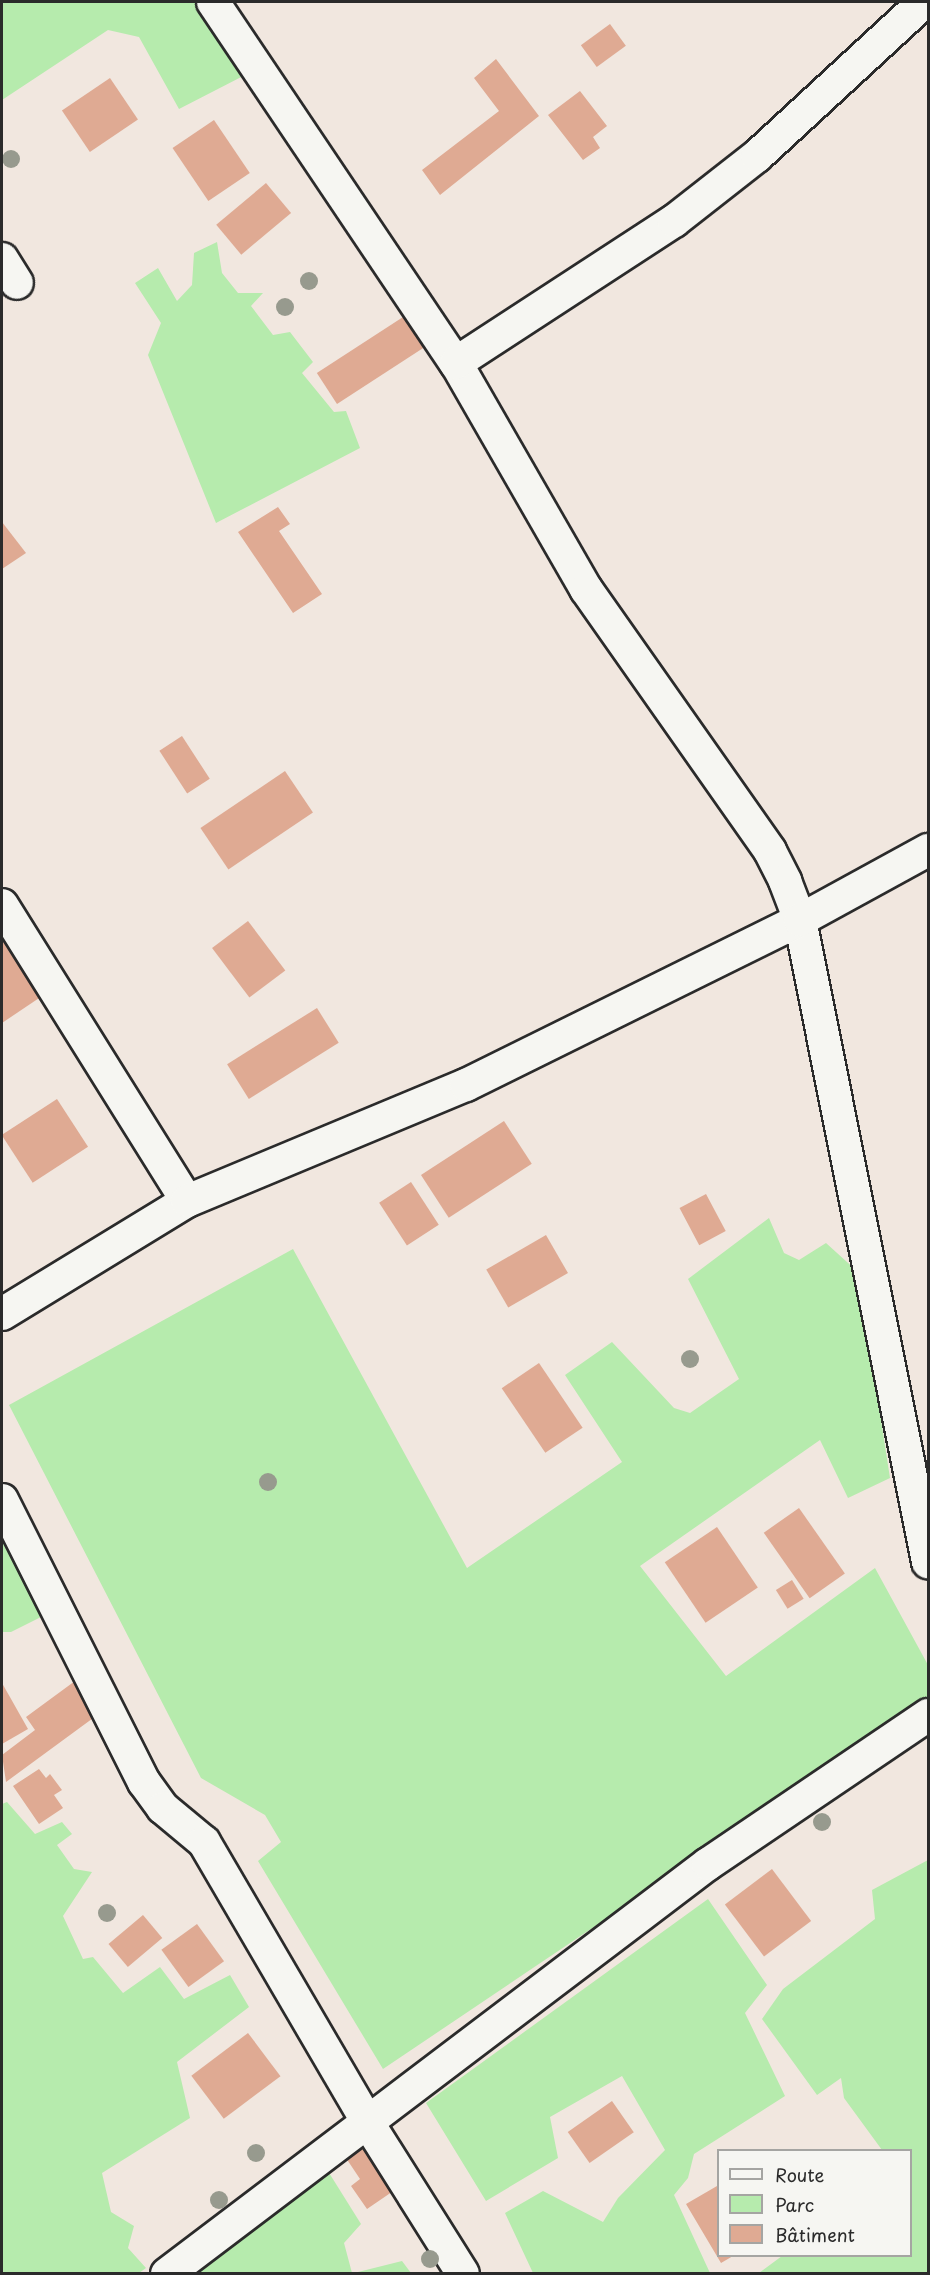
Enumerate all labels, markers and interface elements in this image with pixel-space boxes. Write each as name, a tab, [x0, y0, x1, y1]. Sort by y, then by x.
legend	[717, 2149, 912, 2257]
text: Route	[775, 2161, 824, 2188]
text: Parc	[775, 2191, 814, 2218]
text: Bâtiment	[775, 2221, 855, 2248]

